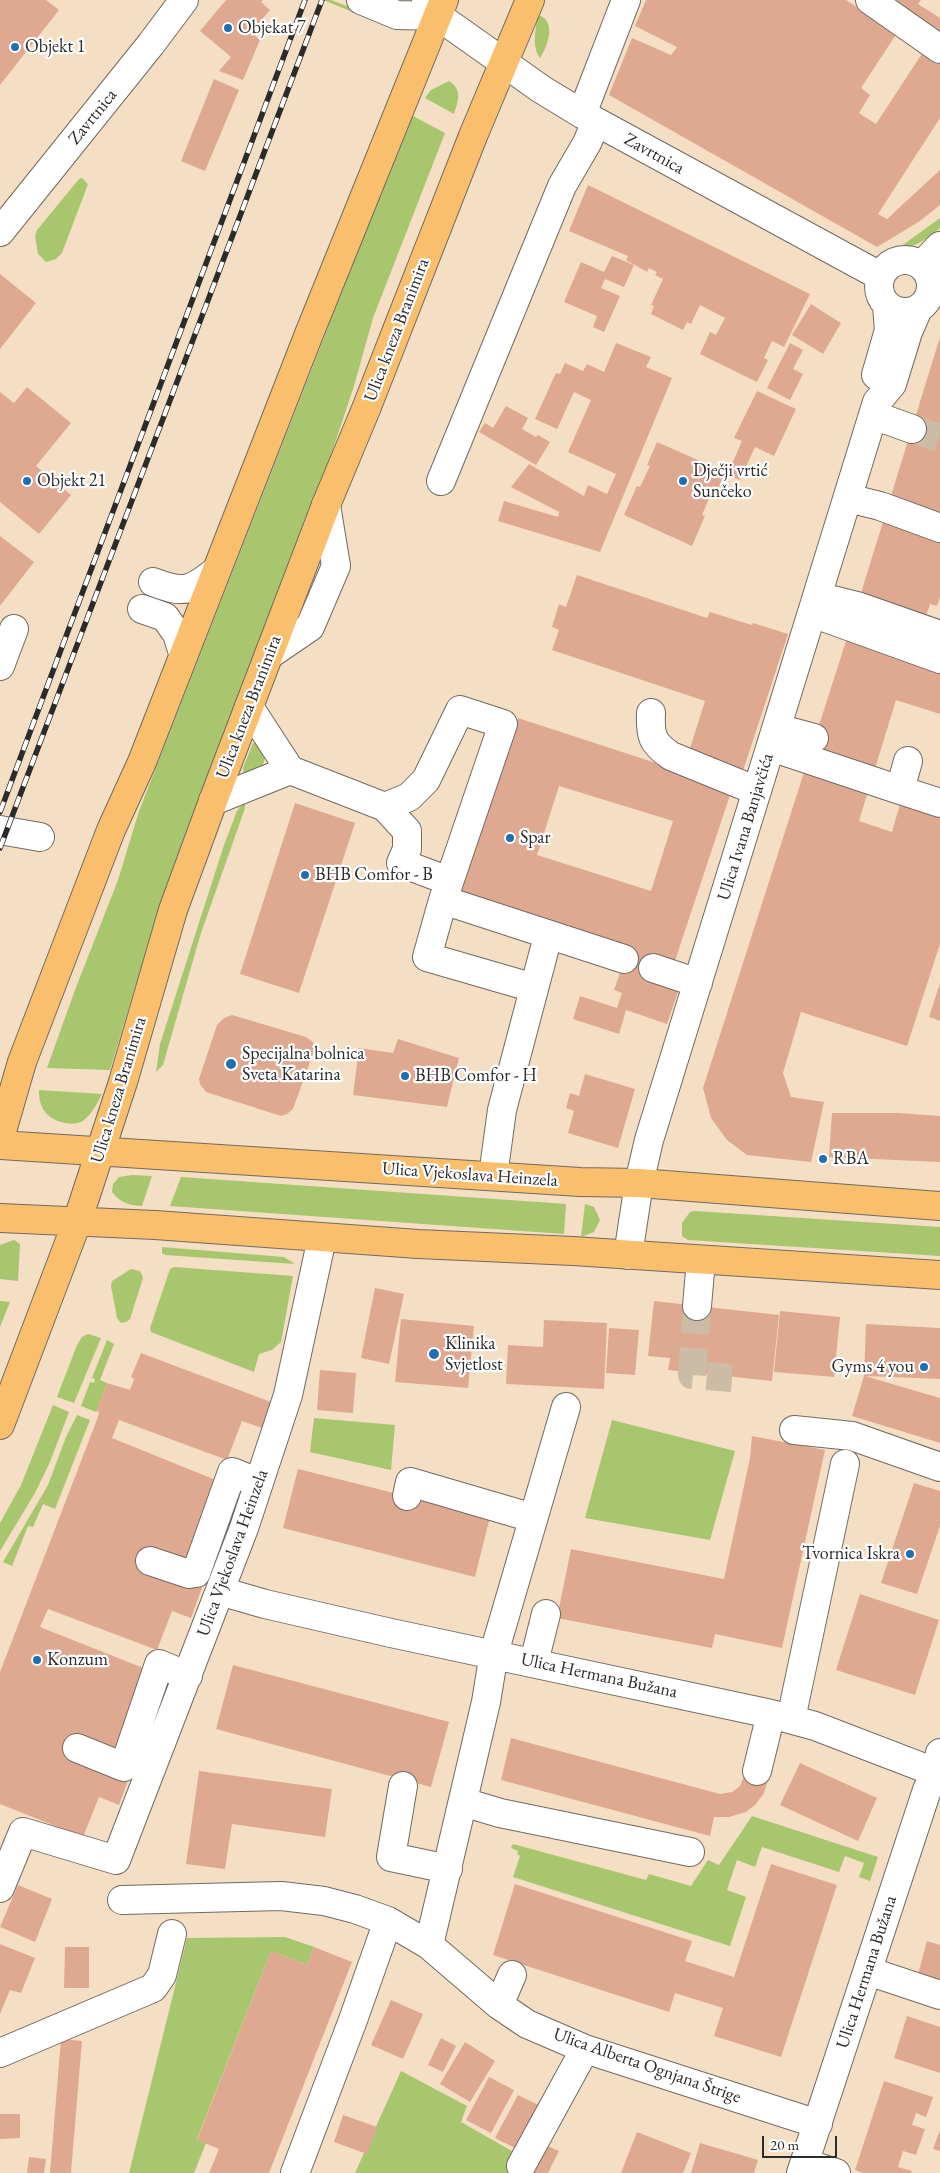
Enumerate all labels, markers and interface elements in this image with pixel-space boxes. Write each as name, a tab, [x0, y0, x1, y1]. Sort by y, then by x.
place label: Objekat 7	[238, 17, 306, 39]
marker: Objekat 7	[222, 22, 234, 34]
place label: Objekt 1	[25, 36, 85, 58]
marker: Objekt 1	[9, 41, 21, 53]
street label: Zavrtnica	[64, 85, 122, 149]
street label: Zavrtnica	[620, 129, 688, 179]
street label: Ulica kneza Branimira	[360, 255, 434, 405]
place label: Dječji vrtić Sunčeko	[693, 460, 768, 502]
place label: Objekt 21	[37, 470, 106, 492]
marker: Objekt 21	[21, 475, 33, 487]
marker: Dječji vrtić Sunčeko	[677, 475, 689, 487]
street label: Ulica kneza Branimira	[212, 632, 286, 782]
street label: Ulica Ivana Banjavčića	[713, 751, 779, 903]
place label: Spar	[520, 827, 551, 849]
marker: Spar	[504, 832, 516, 844]
place label: BHB Comfor - B	[315, 864, 433, 886]
marker: BHB Comfor - B	[299, 869, 311, 881]
street label: Ulica kneza Branimira	[87, 1014, 151, 1166]
place label: Specijalna bolnica Sveta Katarina	[242, 1043, 365, 1086]
marker: Specijalna bolnica Sveta Katarina	[224, 1057, 238, 1071]
place label: BHB Comfor - H	[415, 1065, 537, 1087]
marker: BHB Comfor - H	[399, 1070, 411, 1082]
place label: RBA	[833, 1148, 869, 1170]
marker: RBA	[817, 1153, 829, 1165]
street label: Ulica Vjekoslava Heinzela	[381, 1158, 559, 1192]
place label: Klinika Svjetlost	[445, 1333, 503, 1376]
marker: Klinika Svjetlost	[427, 1347, 441, 1361]
place label: Gyms 4 you	[832, 1356, 914, 1378]
marker: Gyms 4 you	[918, 1361, 930, 1373]
street label: Ulica Vjekoslava Heinzela	[193, 1467, 273, 1639]
place label: Tvornica Iskra	[802, 1543, 900, 1565]
marker: Tvornica Iskra	[904, 1548, 916, 1560]
place label: Konzum	[47, 1649, 108, 1671]
street label: Ulica Hermana Bužana	[519, 1649, 679, 1703]
marker: Konzum	[31, 1654, 43, 1666]
street label: Ulica Hermana Bužana	[832, 1893, 902, 2051]
street label: Ulica Alberta Ognjana Štrige	[550, 2024, 744, 2108]
scale bar	[765, 2126, 840, 2158]
text: 20 m	[770, 2135, 799, 2154]

